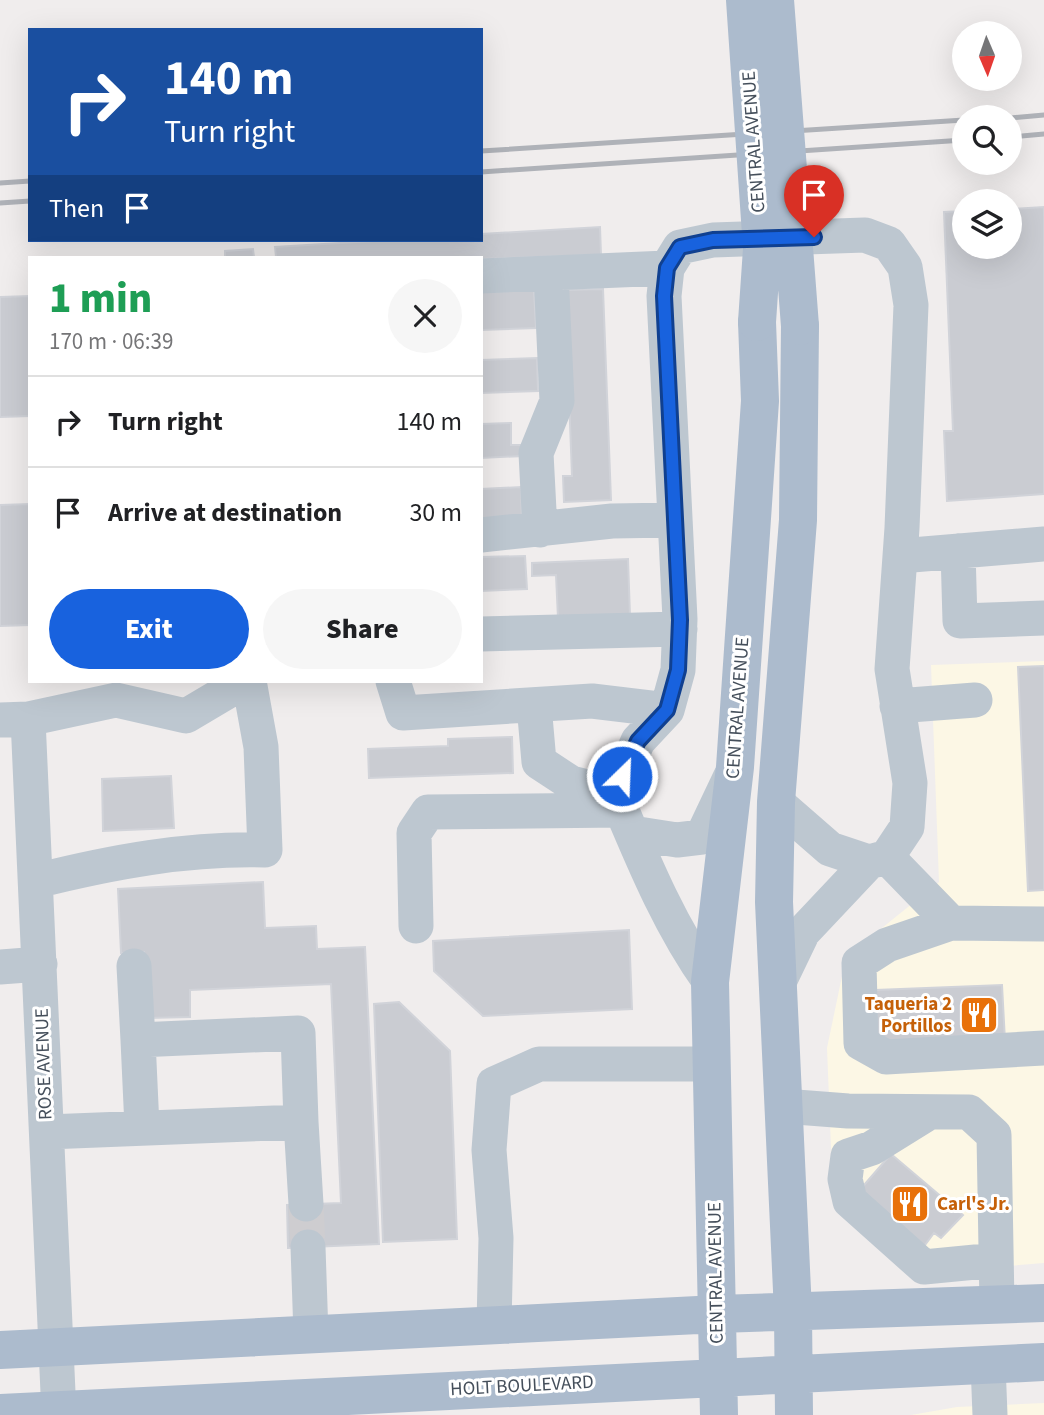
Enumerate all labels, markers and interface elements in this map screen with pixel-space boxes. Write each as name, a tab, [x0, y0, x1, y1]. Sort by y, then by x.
north arrow	[952, 21, 1022, 91]
map controls	[952, 21, 1022, 259]
text: 140 m	[164, 44, 293, 114]
icon: right	[49, 56, 140, 147]
street label: CENTRAL AVENUE	[736, 70, 772, 214]
button: search	[952, 105, 1022, 175]
text: Turn right	[164, 109, 295, 155]
pin	[784, 165, 844, 237]
icon: arrive	[795, 176, 833, 214]
icon: arrive	[118, 189, 156, 227]
button: layers	[952, 189, 1022, 259]
text: Then	[49, 190, 104, 227]
text: 1 min	[49, 269, 152, 329]
button: close	[388, 279, 462, 353]
text: 170 m · 06:39	[49, 325, 173, 358]
icon: right	[49, 403, 87, 441]
text: Turn right	[108, 403, 223, 440]
text: 140 m	[396, 403, 462, 440]
icon: arrive	[49, 494, 87, 532]
text: Arrive at destination	[108, 494, 342, 531]
text: 30 m	[409, 494, 462, 531]
button: Exit	[49, 589, 249, 669]
button: Share	[263, 589, 462, 669]
street label: CENTRAL AVENUE	[720, 636, 756, 780]
position arrow	[585, 739, 659, 813]
place label: Taqueria 2 Portillos	[864, 991, 952, 1040]
restaurant icon: Taqueria 2 Portillos	[958, 994, 1000, 1036]
street label: ROSE AVENUE	[29, 1008, 59, 1120]
restaurant icon: Carl's Jr.	[889, 1183, 931, 1225]
place label: Carl's Jr.	[937, 1191, 1010, 1218]
street label: CENTRAL AVENUE	[701, 1202, 731, 1344]
street label: HOLT BOULEVARD	[450, 1369, 594, 1403]

